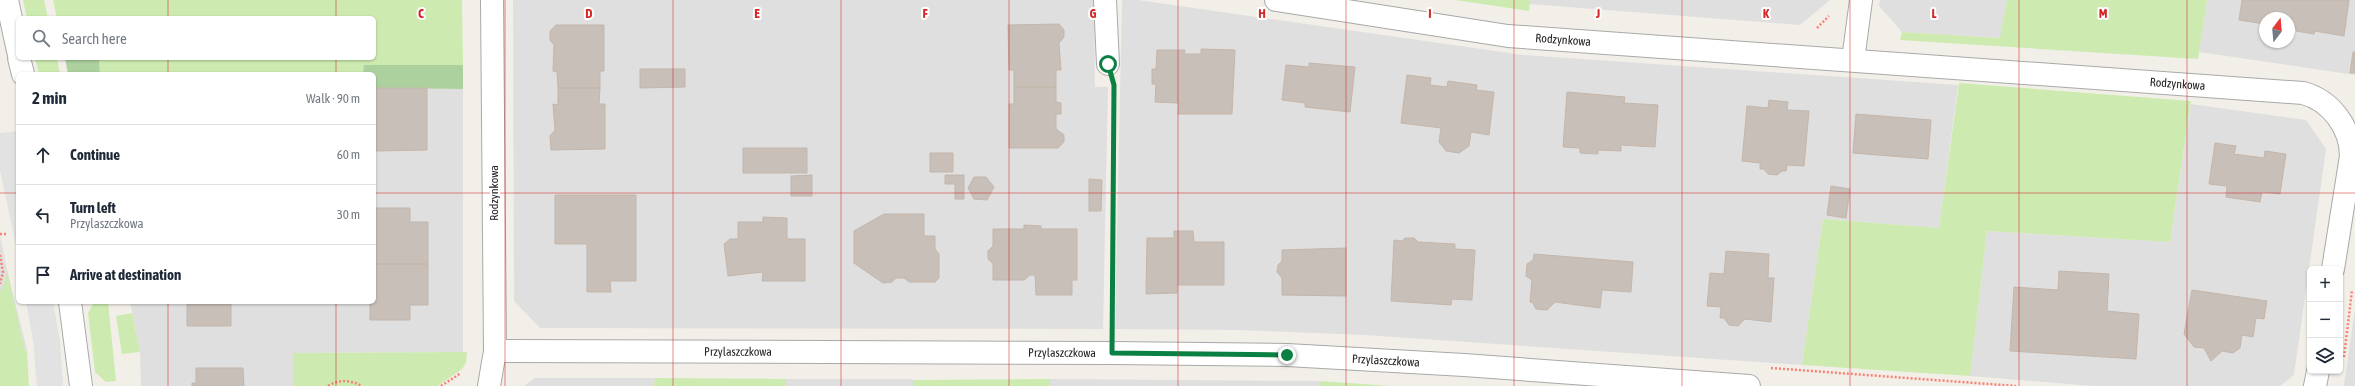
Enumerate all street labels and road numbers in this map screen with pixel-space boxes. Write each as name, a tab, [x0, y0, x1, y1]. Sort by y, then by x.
street label: Rodzynkowa	[1535, 31, 1591, 49]
street label: Rodzynkowa	[2149, 75, 2206, 93]
street label: Rodzynkowa	[487, 165, 501, 221]
street label: Przylaszczkowa	[704, 345, 772, 359]
street label: Przylaszczkowa	[1028, 346, 1096, 360]
street label: Przylaszczkowa	[1352, 352, 1420, 369]

